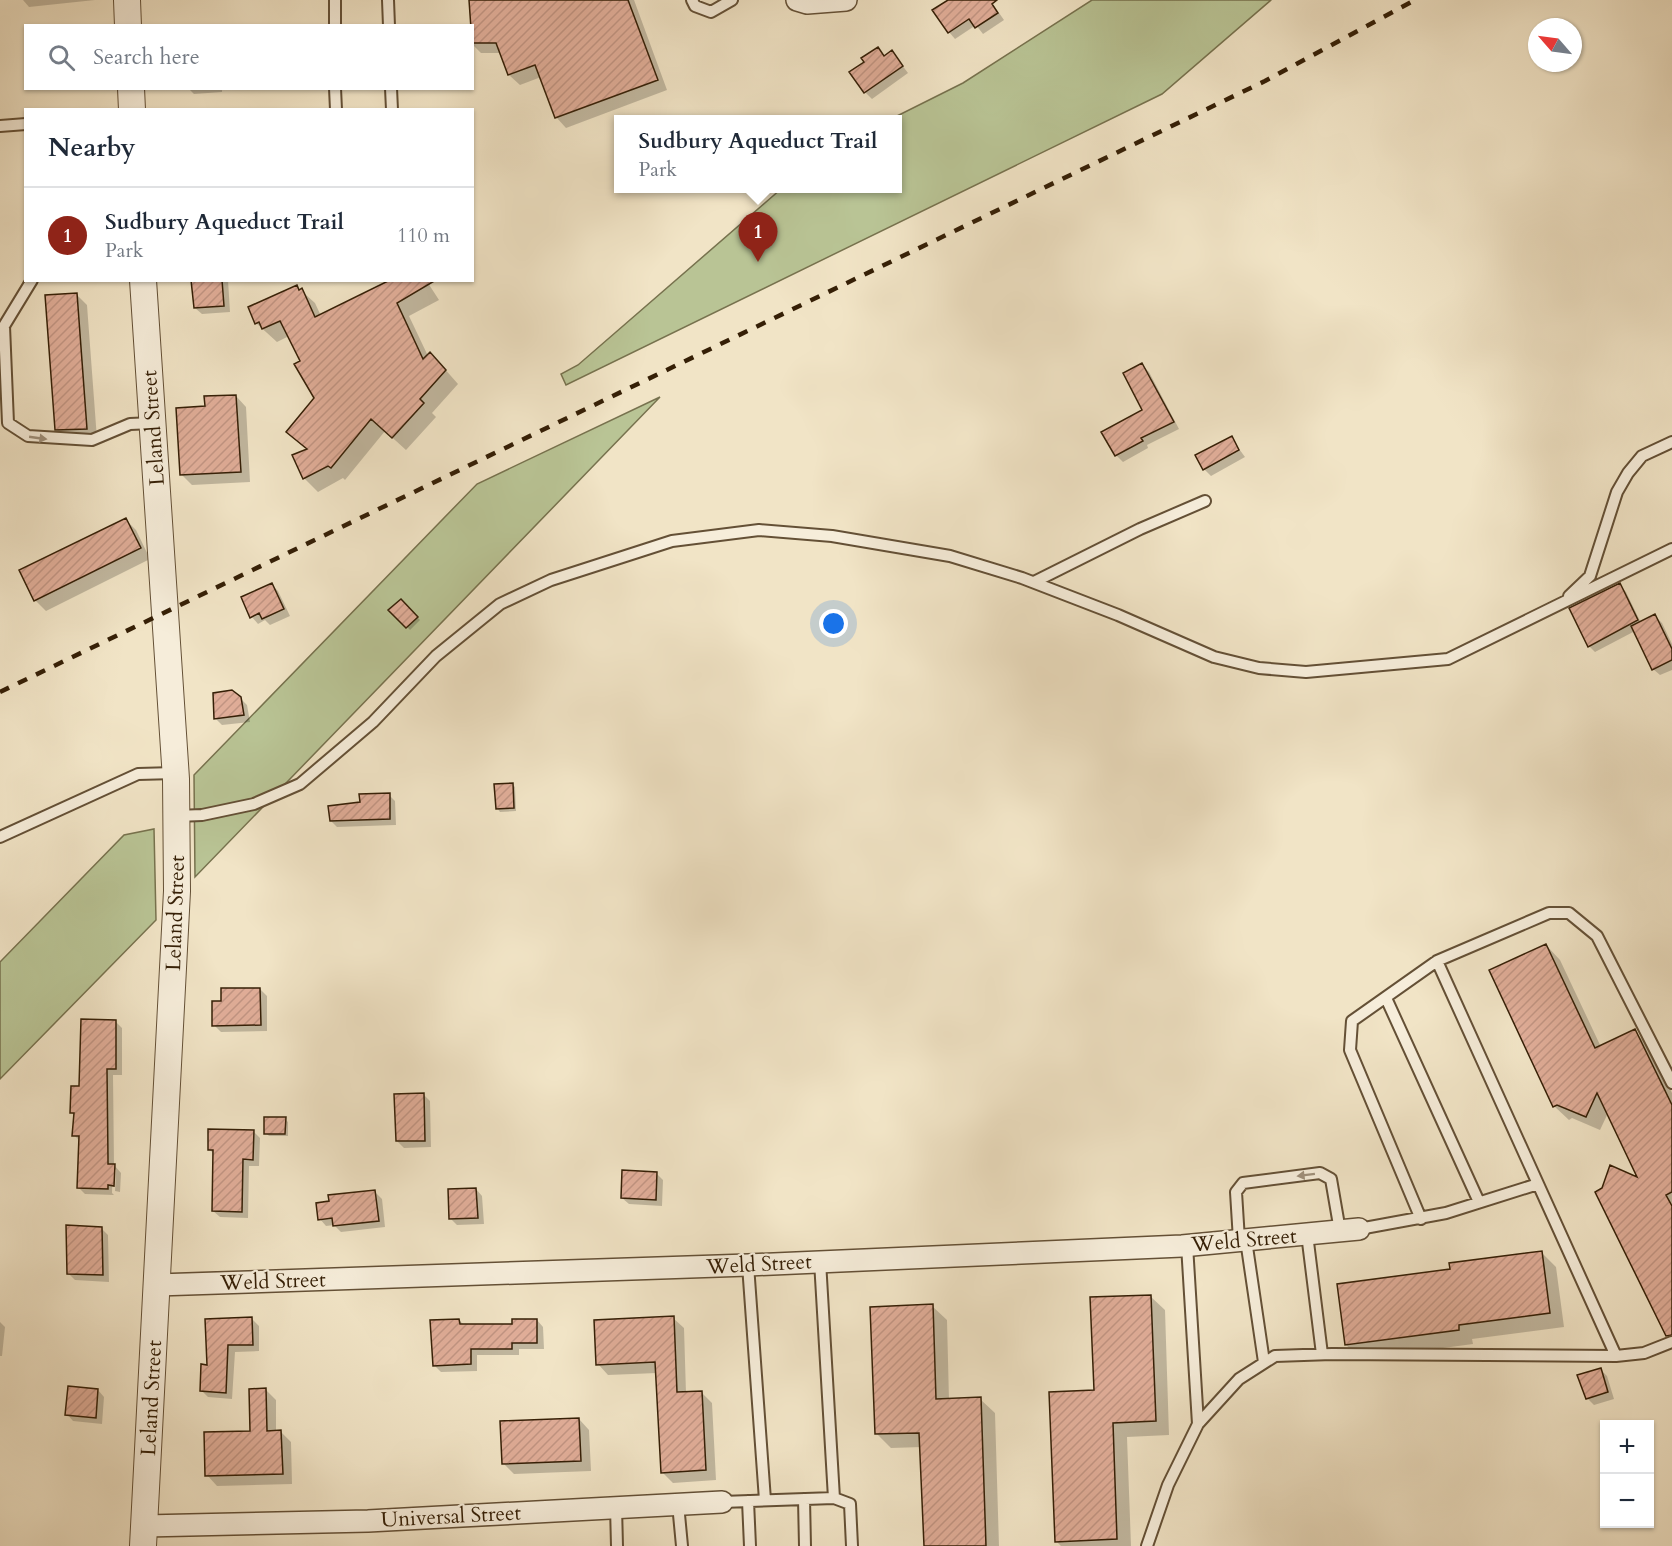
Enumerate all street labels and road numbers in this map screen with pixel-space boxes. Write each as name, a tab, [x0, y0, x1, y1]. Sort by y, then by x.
street label: Leland Street	[135, 369, 172, 487]
street label: Leland Street	[159, 854, 192, 971]
street label: Weld Street	[1189, 1221, 1298, 1260]
street label: Weld Street	[705, 1247, 813, 1282]
street label: Weld Street	[219, 1265, 327, 1298]
street label: Leland Street	[134, 1339, 169, 1457]
street label: Universal Street	[380, 1498, 522, 1535]

